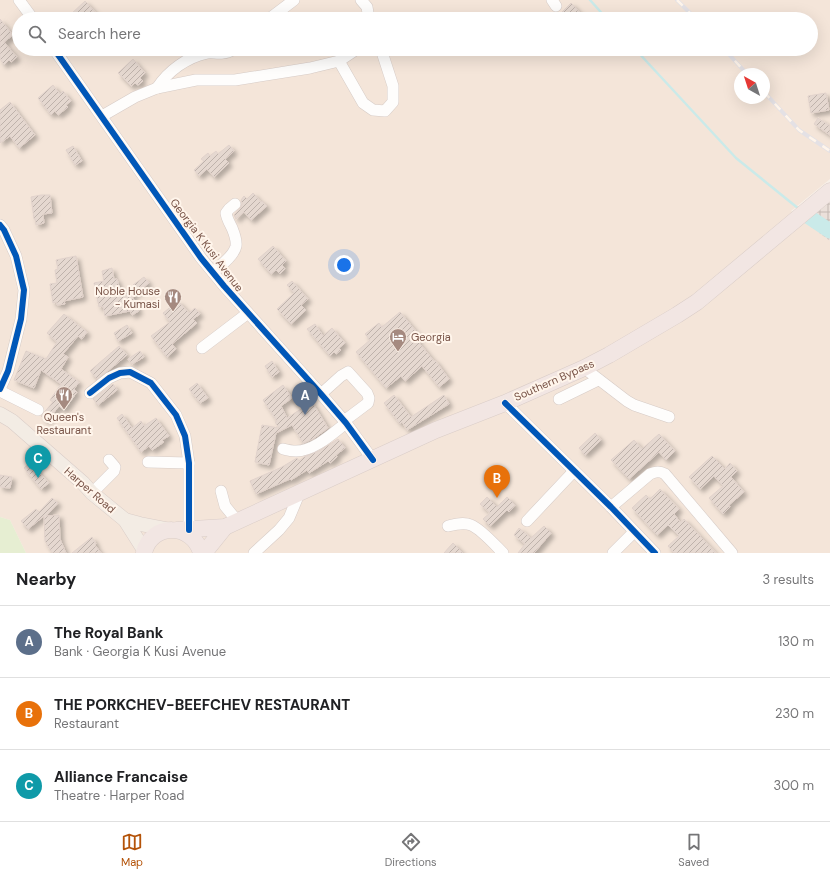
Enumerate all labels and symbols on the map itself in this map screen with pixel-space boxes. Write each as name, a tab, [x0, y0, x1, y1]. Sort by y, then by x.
north arrow	[734, 68, 770, 104]
street label: Georgia K Kusi Avenue	[167, 196, 247, 294]
your location	[334, 255, 354, 275]
place label: Noble House - Kumasi	[95, 284, 160, 311]
restaurant icon: Noble House - Kumasi	[163, 287, 183, 312]
hotel icon: Georgia	[388, 327, 408, 352]
place label: Georgia	[411, 330, 451, 344]
street label: Southern Bypass	[512, 356, 596, 404]
pin: A	[292, 382, 318, 415]
restaurant icon: Queen's Restaurant	[54, 385, 74, 410]
place label: Queen's Restaurant	[36, 410, 92, 437]
pin: C	[25, 445, 51, 478]
street label: Harper Road	[62, 464, 119, 516]
pin: B	[484, 465, 510, 498]

